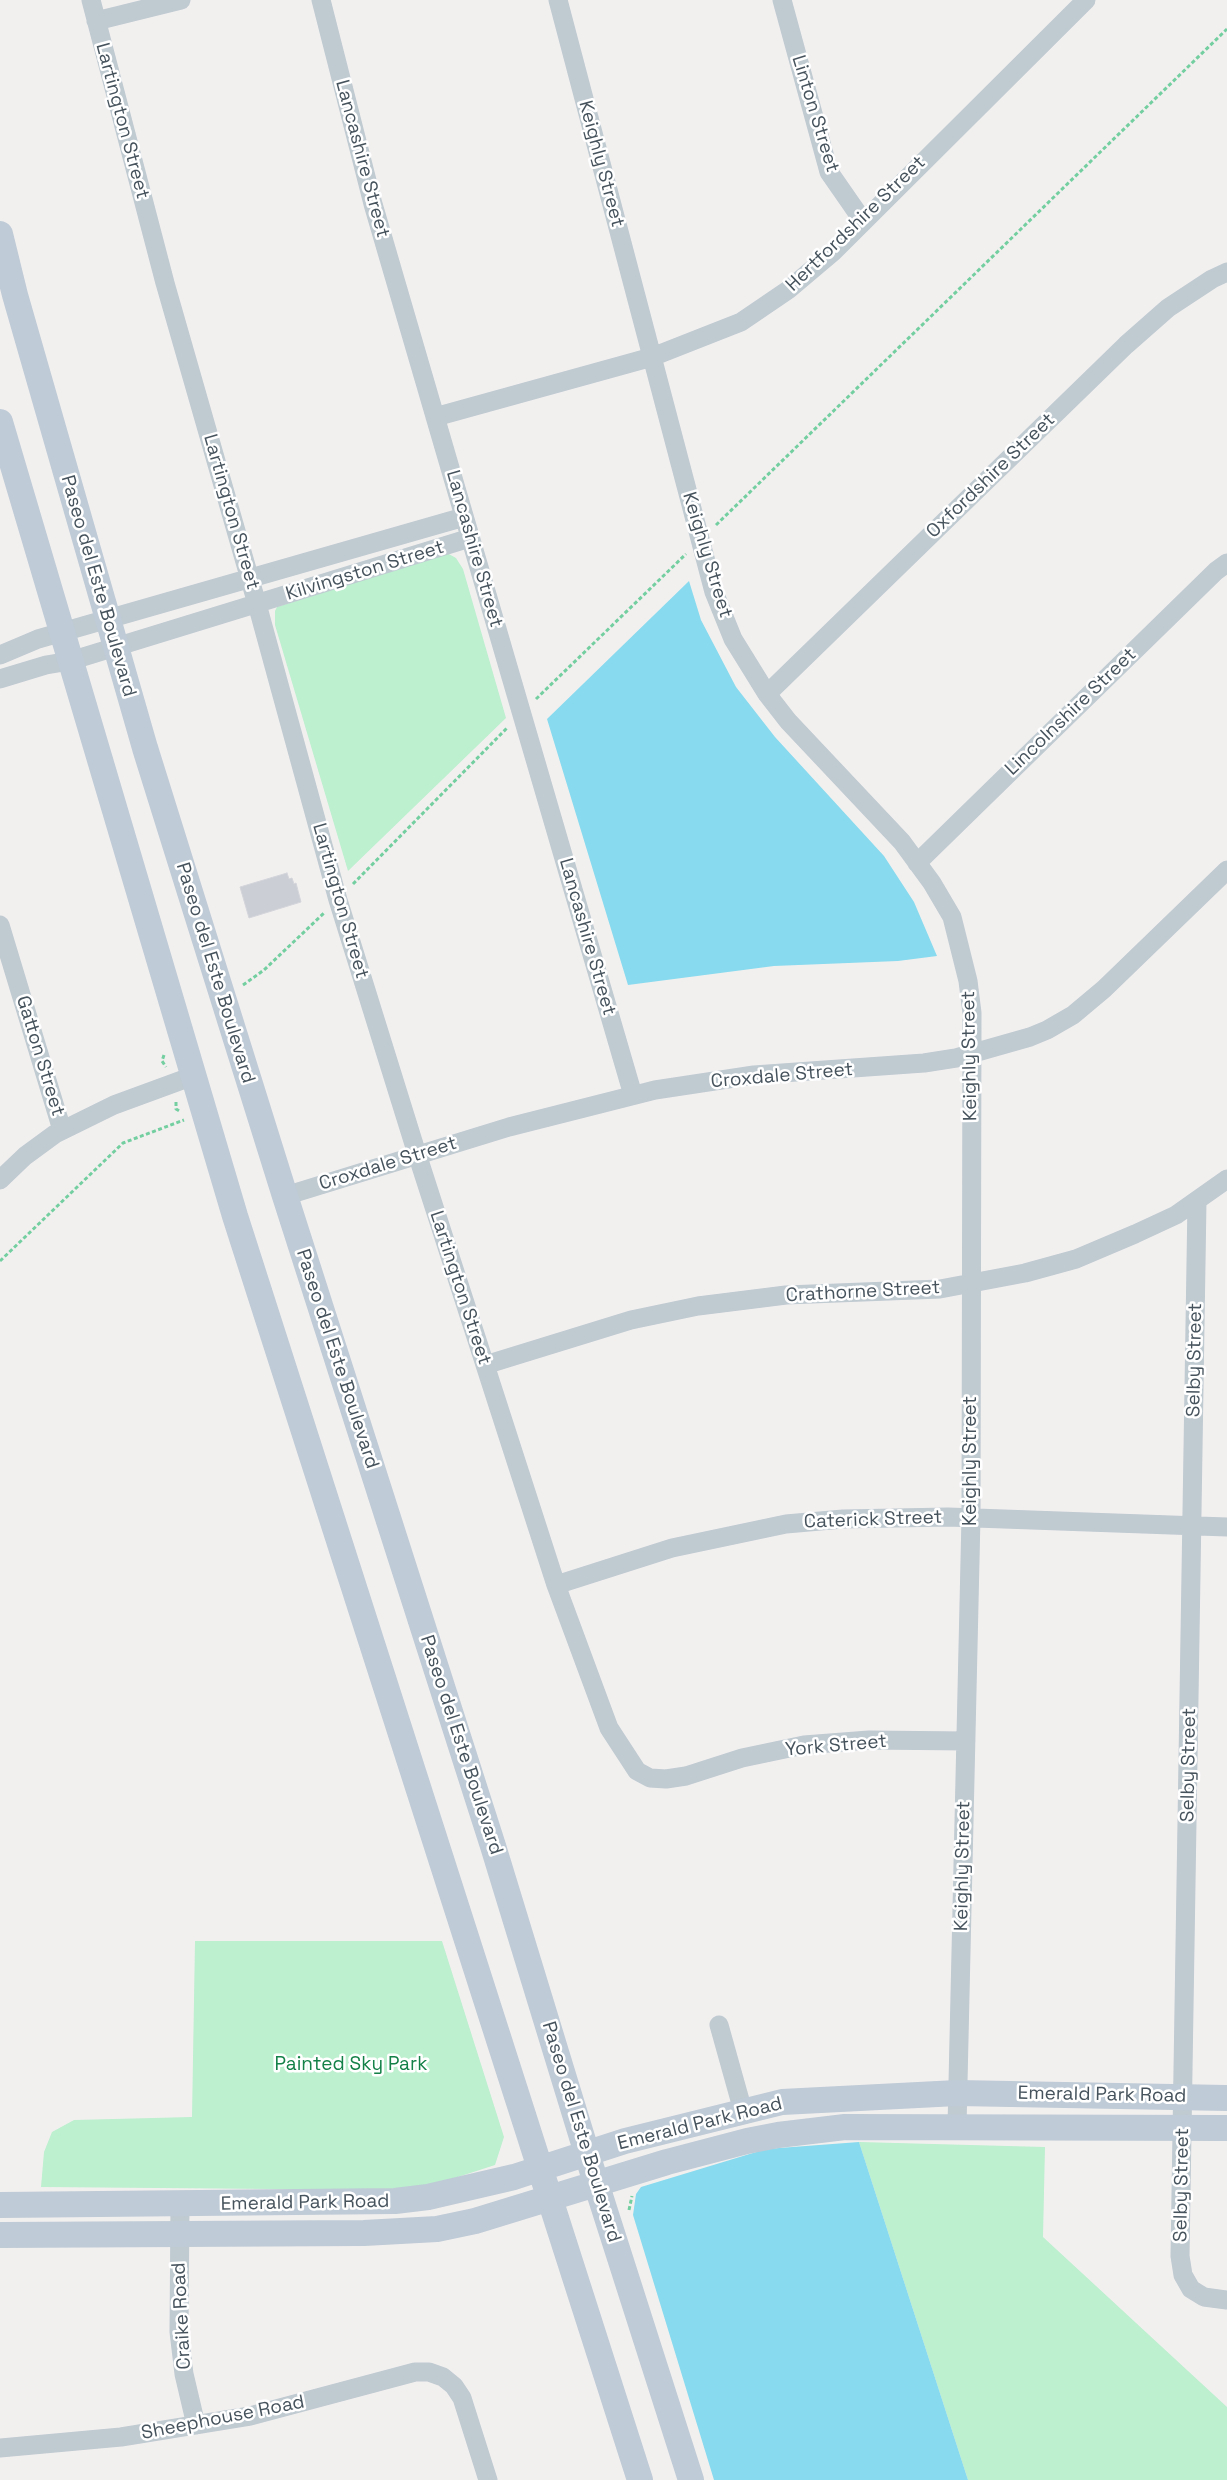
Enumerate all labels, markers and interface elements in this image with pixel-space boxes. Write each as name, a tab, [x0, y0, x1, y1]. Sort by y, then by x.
street label: Lartington Street	[90, 41, 154, 201]
street label: Linton Street	[786, 53, 844, 175]
street label: Lancashire Street	[330, 78, 394, 240]
street label: Keighly Street	[573, 98, 629, 230]
street label: Hertfordshire Street	[781, 151, 931, 297]
street label: Oxfordshire Street	[922, 409, 1060, 543]
street label: Lartington Street	[198, 432, 264, 592]
street label: Lancashire Street	[441, 468, 507, 630]
street label: Paseo del Este Boulevard	[55, 473, 141, 699]
street label: Keighly Street	[677, 489, 737, 621]
street label: Kilvingston Street	[283, 536, 447, 606]
street label: Lincolnshire Street	[1001, 644, 1141, 780]
street label: Lartington Street	[307, 821, 373, 981]
street label: Lancashire Street	[554, 856, 620, 1018]
street label: Paseo del Este Boulevard	[171, 860, 259, 1086]
street label: Keighly Street	[957, 991, 983, 1121]
street label: Gatton Street	[11, 993, 69, 1119]
street label: Croxdale Street	[710, 1058, 854, 1094]
street label: Croxdale Street	[316, 1132, 460, 1196]
street label: Lartington Street	[424, 1208, 496, 1368]
street label: Paseo del Este Boulevard	[291, 1246, 383, 1472]
street label: Crathorne Street	[785, 1277, 941, 1307]
street label: Selby Street	[1183, 1303, 1207, 1417]
street label: Keighly Street	[960, 1396, 982, 1526]
street label: Caterick Street	[803, 1506, 943, 1534]
street label: Paseo del Este Boulevard	[415, 1632, 507, 1858]
street label: Selby Street	[1177, 1708, 1201, 1822]
street label: York Street	[784, 1730, 888, 1762]
street label: Keighly Street	[950, 1801, 976, 1931]
street label: Paseo del Este Boulevard	[537, 2019, 625, 2245]
park label: Painted Sky Park	[275, 2054, 427, 2076]
street label: Emerald Park Road	[1017, 2082, 1187, 2108]
street label: Emerald Park Road	[615, 2093, 785, 2155]
street label: Selby Street	[1170, 2128, 1194, 2242]
street label: Emerald Park Road	[220, 2190, 390, 2216]
street label: Craike Road	[168, 2262, 196, 2370]
street label: Sheephouse Road	[139, 2391, 307, 2445]

